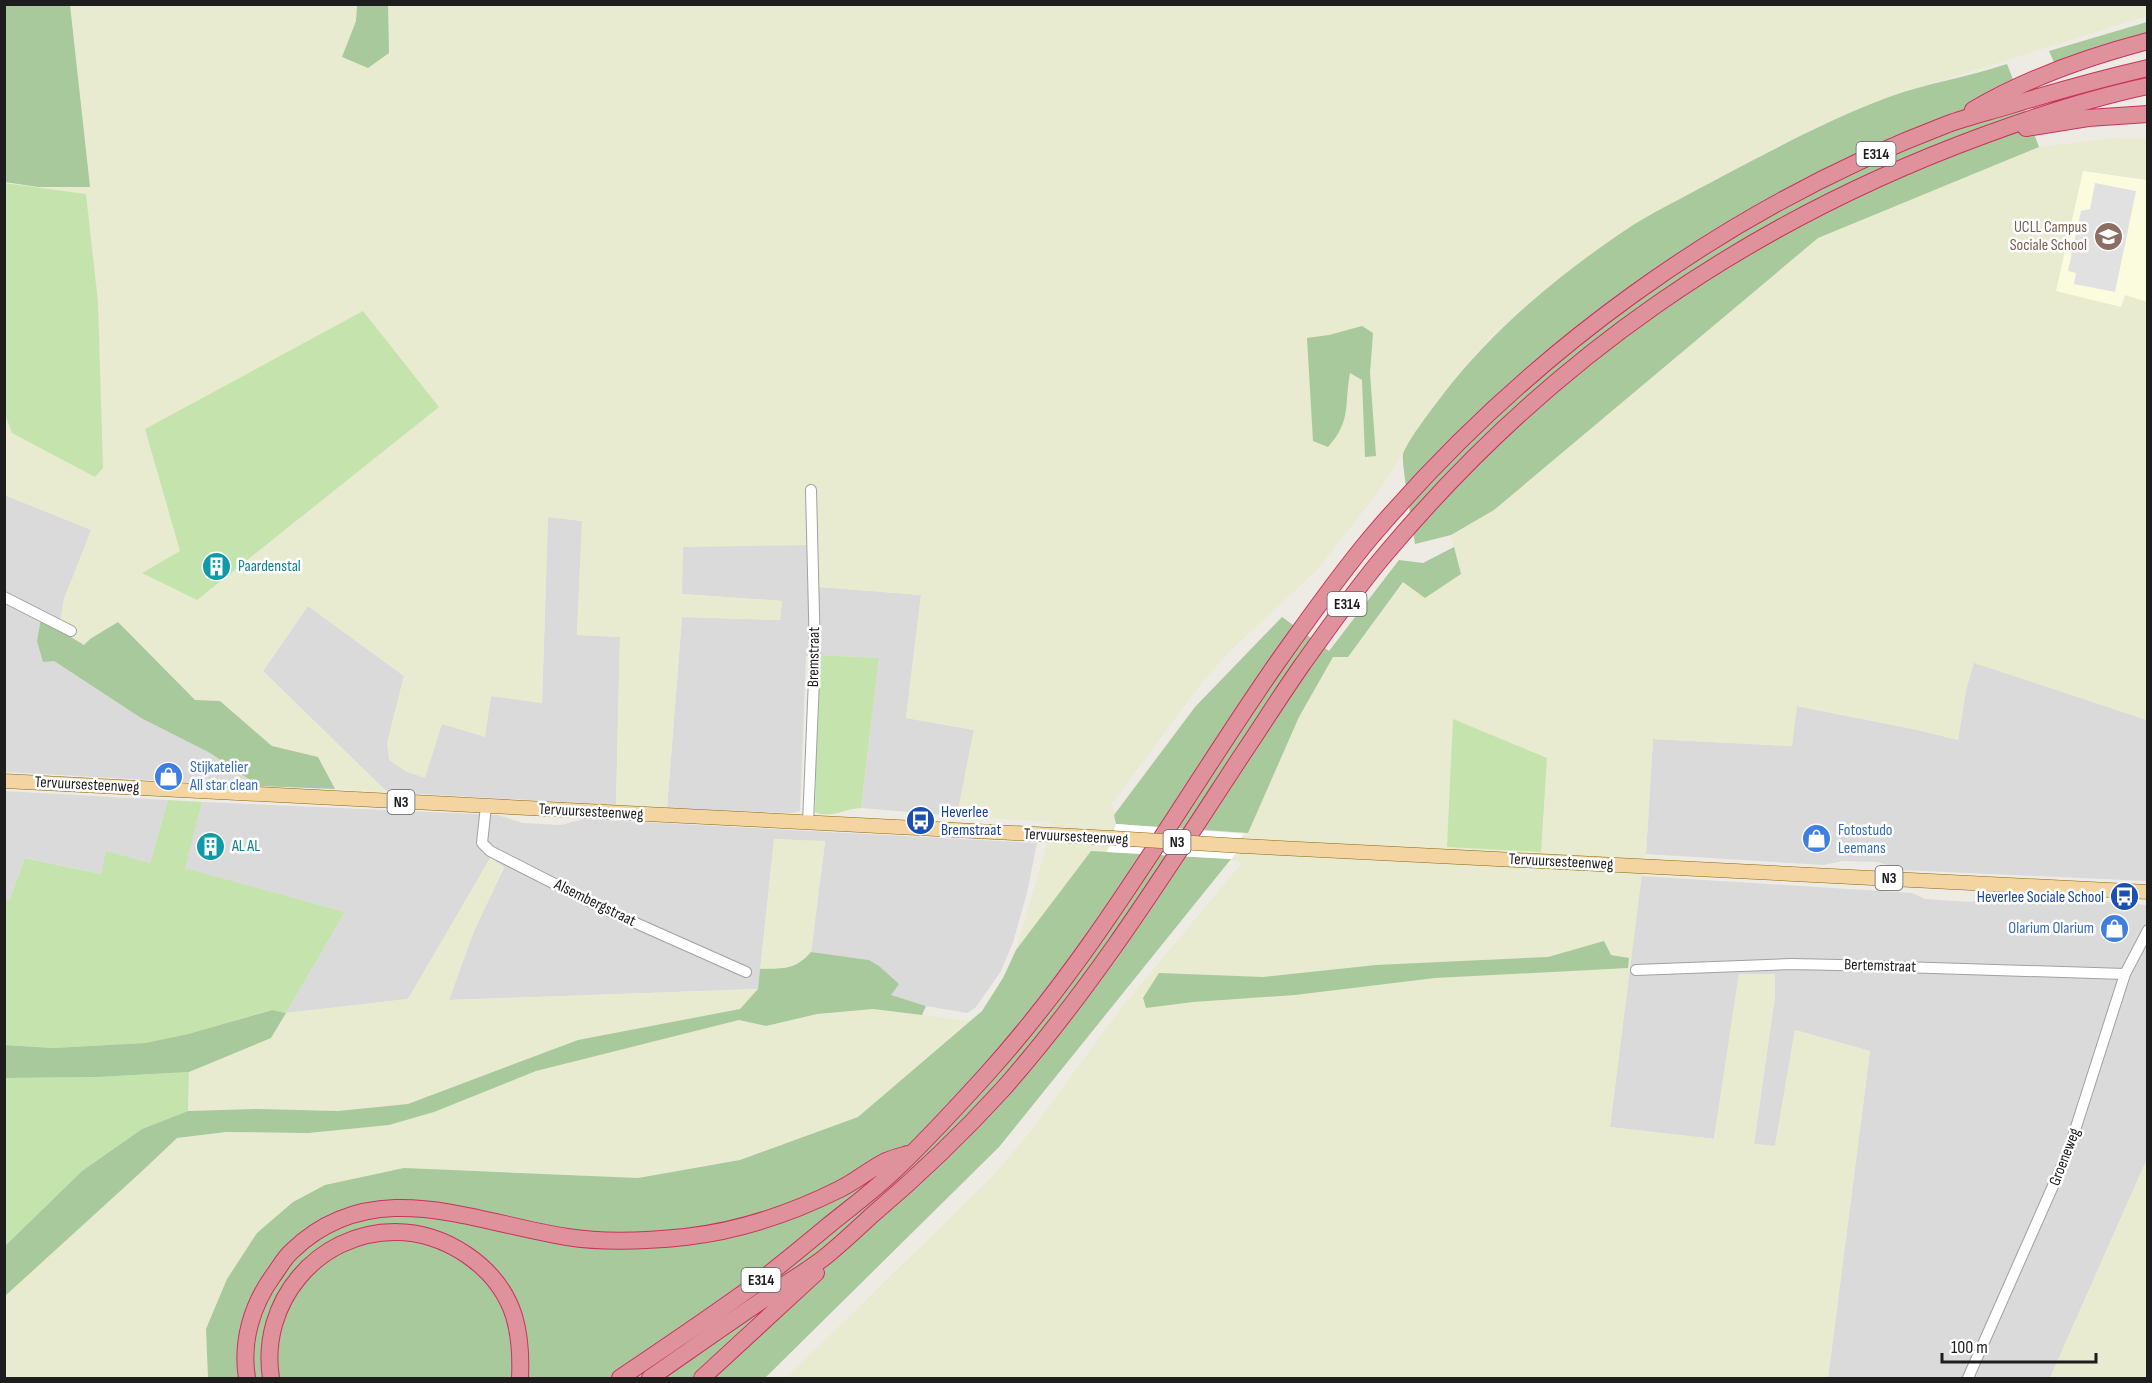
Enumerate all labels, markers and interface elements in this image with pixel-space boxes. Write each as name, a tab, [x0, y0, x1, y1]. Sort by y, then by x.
road number: E314	[1856, 142, 1896, 166]
place label: UCLL Campus Sociale School	[2010, 218, 2087, 255]
school or university icon: UCLL Campus Sociale School	[2092, 220, 2124, 252]
building icon: Paardenstal	[201, 550, 233, 582]
place label: Paardenstal	[238, 557, 301, 576]
road number: E314	[1328, 592, 1366, 616]
street label: Bremstraat	[804, 627, 824, 687]
place label: Stijkatelier All star clean	[189, 758, 258, 795]
shop icon: Stijkatelier All star clean	[153, 760, 185, 792]
street label: Tervuursesteenweg	[34, 773, 140, 797]
road number: N3	[388, 790, 414, 814]
street label: Tervuursesteenweg	[538, 800, 644, 824]
place label: Heverlee Bremstraat	[941, 803, 1001, 840]
bus stop icon: Heverlee Bremstraat	[904, 805, 936, 837]
place label: Fotostudo Leemans	[1838, 821, 1893, 858]
shop icon: Fotostudo Leemans	[1801, 823, 1833, 855]
street label: Tervuursesteenweg	[1023, 825, 1129, 849]
building icon: AL AL	[195, 830, 227, 862]
road number: N3	[1164, 830, 1190, 854]
place label: AL AL	[231, 837, 260, 856]
street label: Tervuursesteenweg	[1508, 850, 1614, 874]
road number: N3	[1876, 866, 1902, 890]
street label: Alsembergstraat	[550, 875, 639, 931]
bus stop icon: Heverlee Sociale School	[2109, 881, 2141, 913]
place label: Heverlee Sociale School	[1977, 888, 2104, 907]
shop icon: Olarium Olarium	[2099, 912, 2131, 944]
place label: Olarium Olarium	[2008, 919, 2094, 938]
street label: Bertemstraat	[1844, 955, 1916, 977]
street label: Groeneweg	[2045, 1125, 2085, 1189]
road number: E314	[742, 1268, 780, 1292]
scale bar	[1942, 1326, 2096, 1364]
text: 100 m	[1951, 1337, 1988, 1358]

